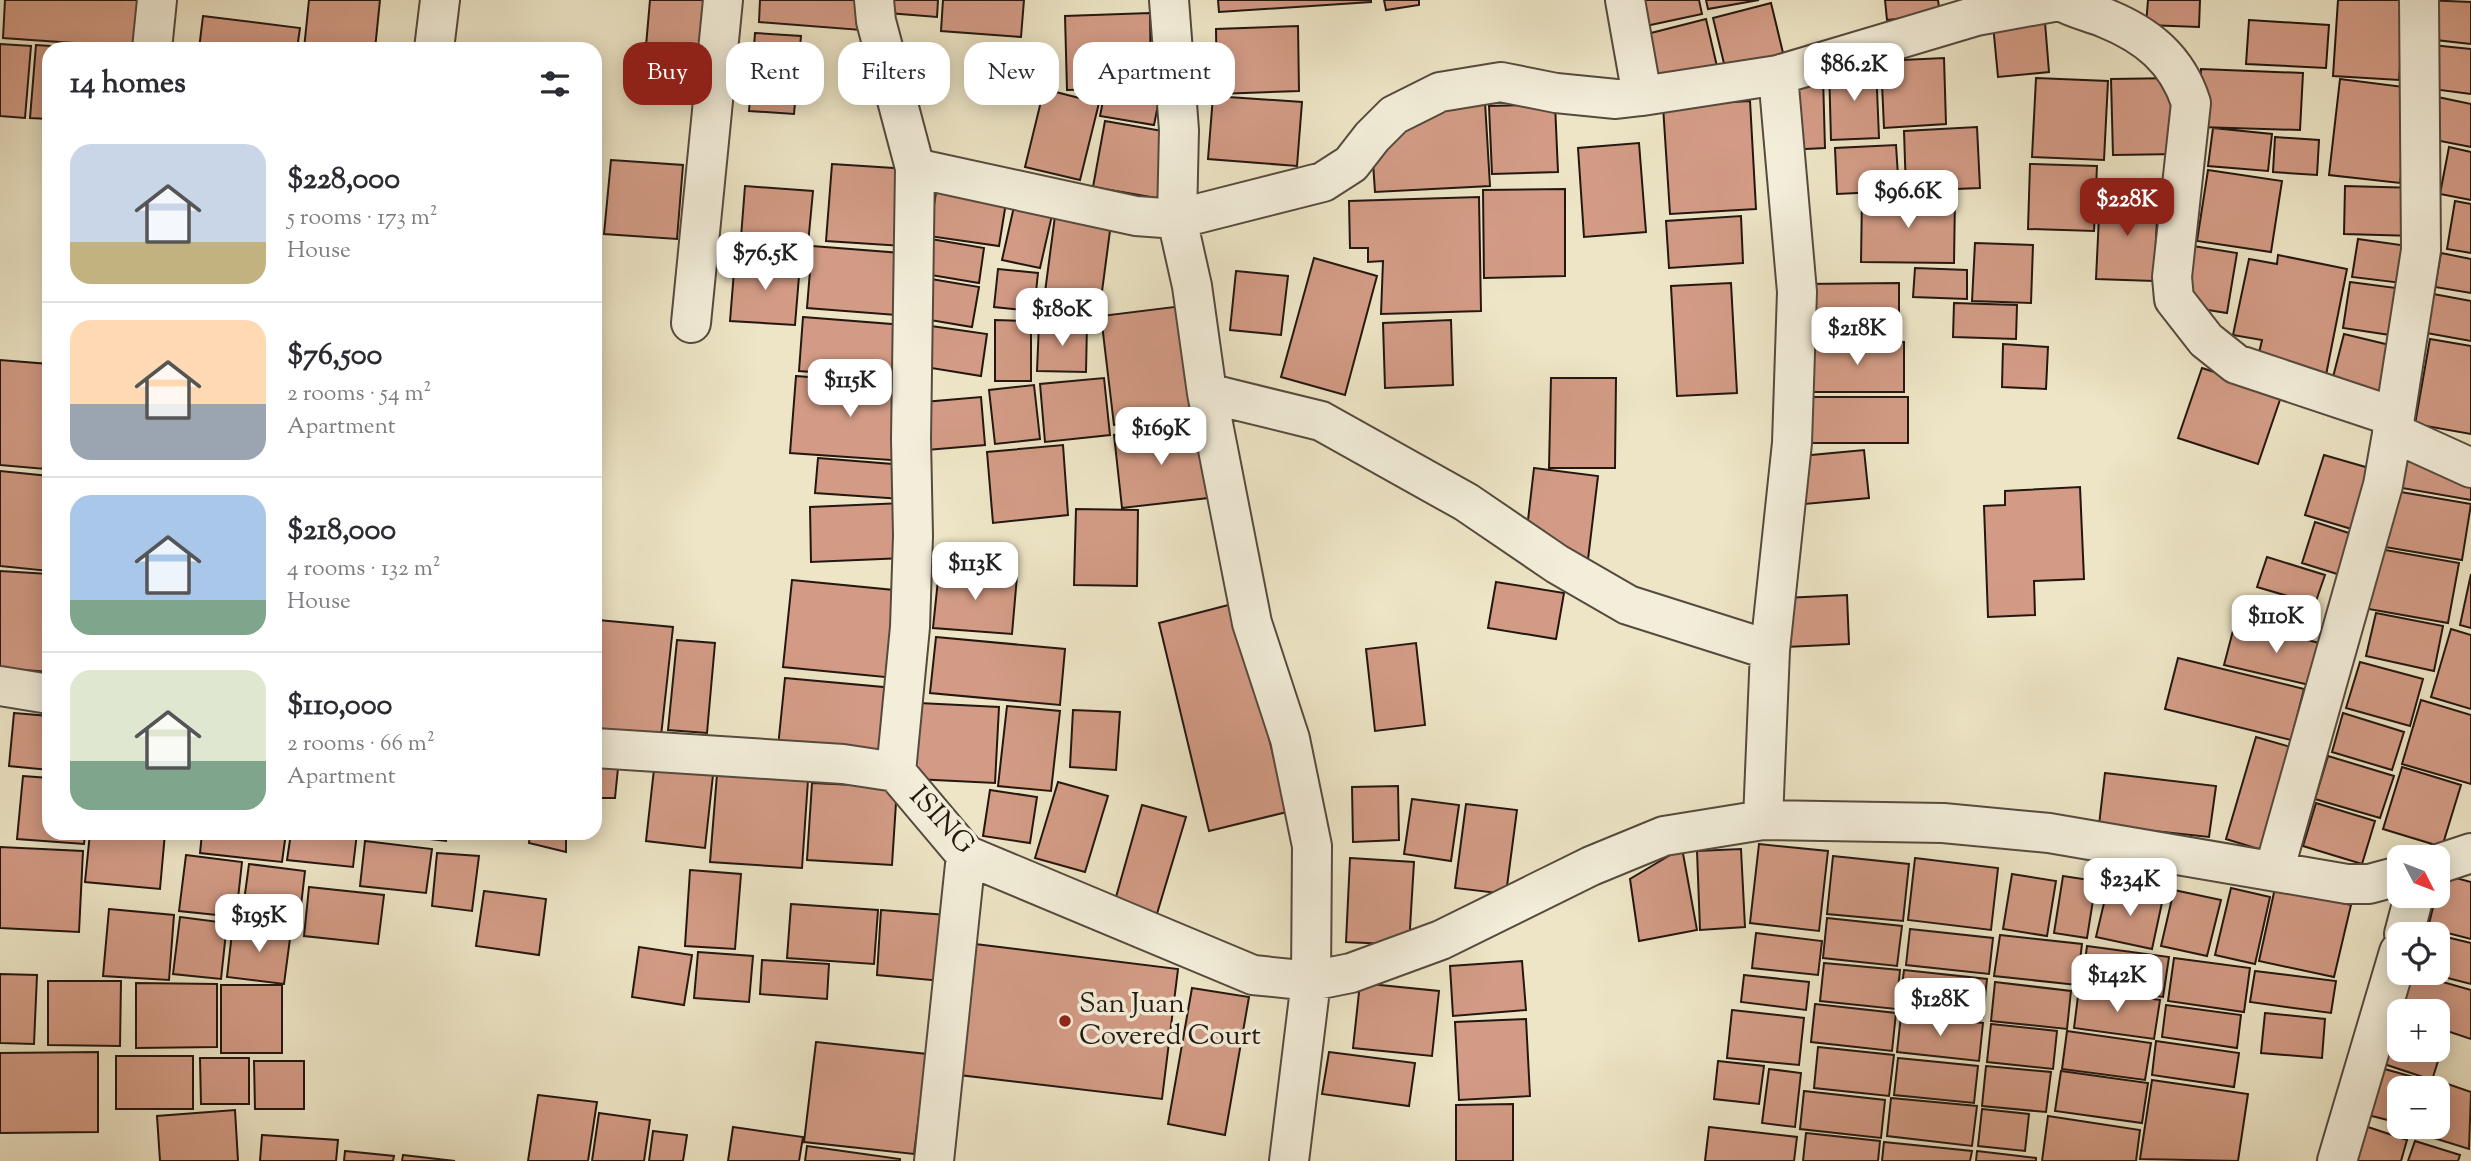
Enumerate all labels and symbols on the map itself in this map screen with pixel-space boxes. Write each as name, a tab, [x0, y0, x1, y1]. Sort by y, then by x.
pin: $86.2K	[1797, 43, 1911, 103]
pin: $96.6K	[1851, 170, 1965, 230]
pin: $228K	[2078, 178, 2176, 238]
pin: $76.5K	[708, 232, 822, 292]
pin: $180K	[1013, 288, 1111, 348]
pin: $218K	[1808, 308, 1906, 367]
pin: $115K	[801, 360, 899, 419]
pin: $169K	[1112, 407, 1210, 467]
pin: $113K	[926, 542, 1024, 602]
pin: $110K	[2227, 596, 2325, 655]
street label: ISING	[899, 778, 983, 864]
north arrow	[2387, 845, 2450, 908]
pin: $234K	[2081, 858, 2179, 918]
pin: $195K	[210, 894, 308, 954]
pin: $142K	[2068, 954, 2166, 1014]
pin: $128K	[1891, 978, 1989, 1038]
place label: San Juan Covered Court	[1079, 985, 1261, 1057]
marker: San Juan Covered Court	[1057, 1013, 1073, 1029]

